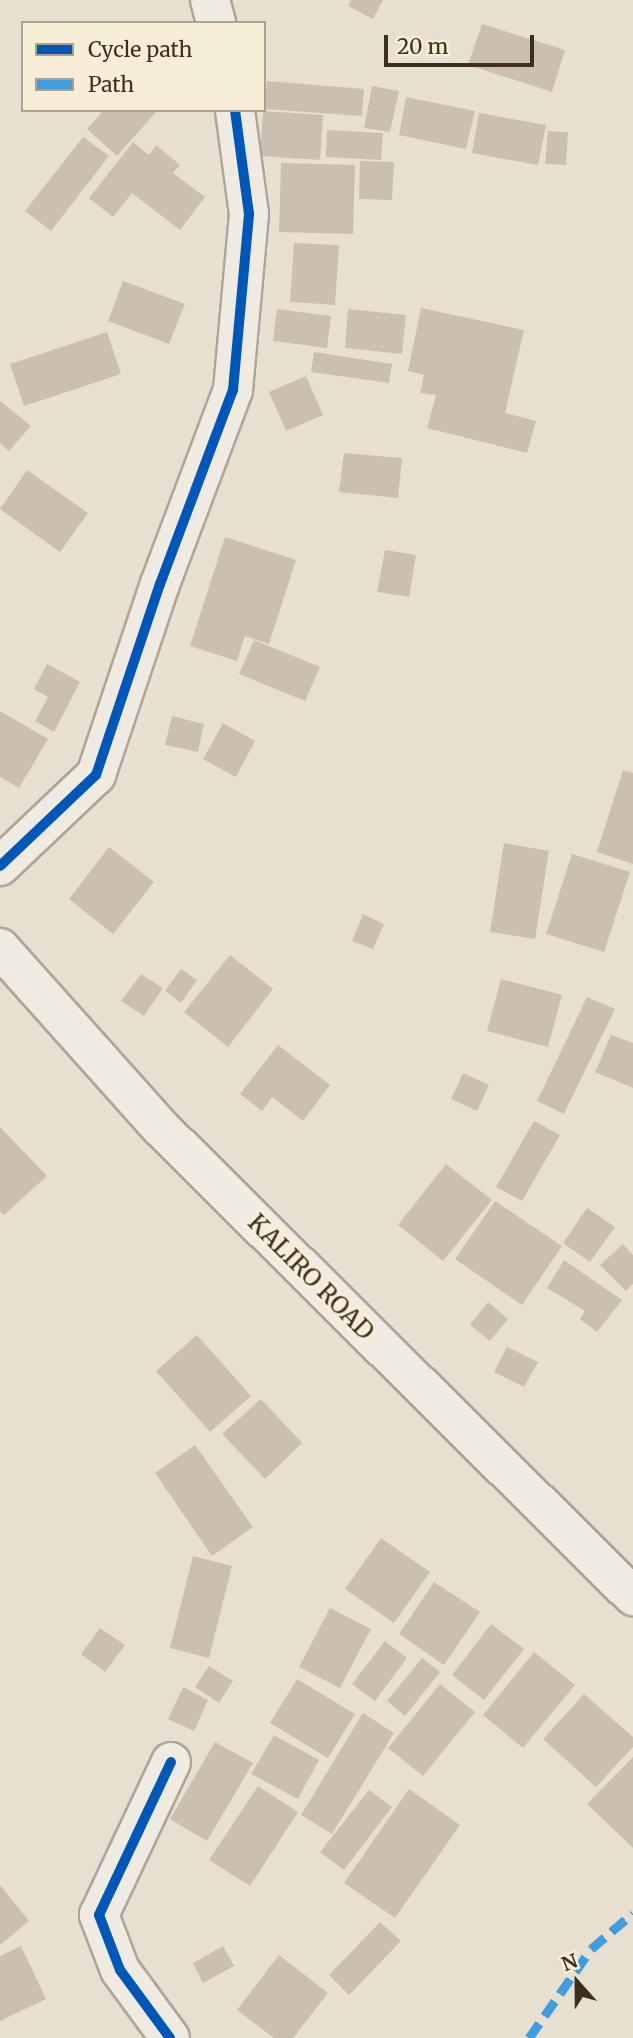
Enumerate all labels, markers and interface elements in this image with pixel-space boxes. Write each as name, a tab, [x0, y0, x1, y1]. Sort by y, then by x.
legend	[21, 21, 266, 112]
scale bar	[388, 21, 538, 65]
text: 20 m	[397, 33, 448, 60]
text: Cycle path	[88, 36, 192, 63]
text: Path	[88, 71, 134, 98]
street label: KALIRO ROAD	[242, 1208, 380, 1346]
north arrow	[542, 1947, 612, 2017]
text: N	[558, 1949, 581, 1976]

